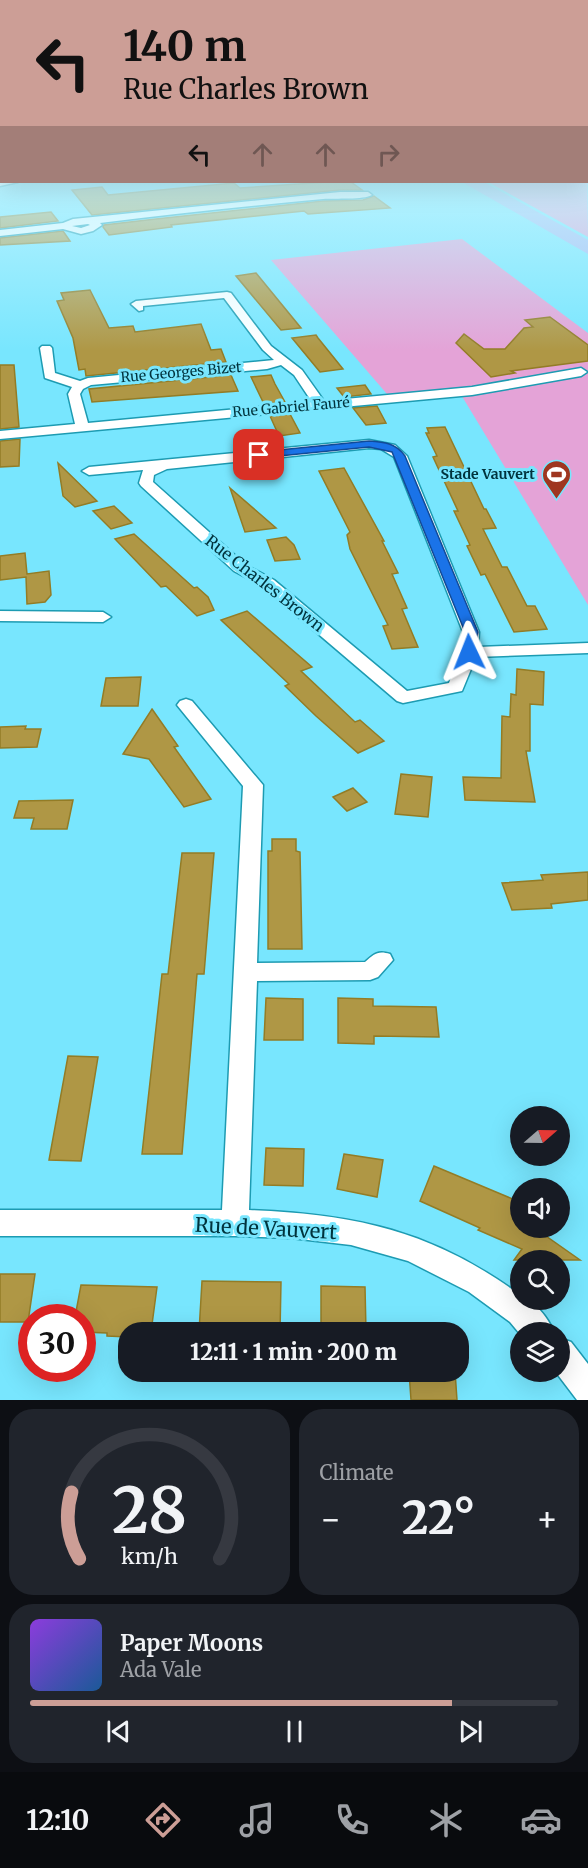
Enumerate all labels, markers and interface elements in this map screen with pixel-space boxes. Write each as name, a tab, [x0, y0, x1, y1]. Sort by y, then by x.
text: 140 m	[123, 20, 246, 72]
icon: left	[24, 24, 102, 102]
text: Rue Charles Brown	[123, 72, 369, 106]
icon: left	[183, 138, 216, 171]
icon: ahead	[246, 138, 279, 171]
icon: ahead	[309, 138, 342, 171]
icon: right	[372, 138, 405, 171]
street label: Rue Georges Bizet	[120, 358, 243, 386]
street label: Rue Gabriel Fauré	[232, 393, 350, 421]
pin	[233, 429, 284, 480]
icon: arrive	[242, 438, 275, 471]
sports icon: Stade Vauvert	[540, 458, 572, 500]
place label: Stade Vauvert	[441, 465, 535, 483]
street label: Rue Charles Brown	[201, 530, 329, 636]
position arrow	[437, 620, 501, 684]
north arrow	[510, 1106, 570, 1166]
map controls	[510, 1106, 570, 1382]
button: sound	[510, 1178, 570, 1238]
street label: Rue de Vauvert	[194, 1212, 338, 1244]
button: search	[510, 1250, 570, 1310]
speed limit sign: 30	[18, 1304, 96, 1382]
button: layers	[510, 1322, 570, 1382]
text: 12:11 · 1 min · 200 m	[190, 1338, 397, 1366]
text: Climate	[320, 1460, 394, 1485]
text: 28	[112, 1472, 187, 1550]
text: 22°	[402, 1490, 475, 1546]
text: −	[320, 1499, 342, 1540]
text: +	[536, 1499, 558, 1540]
text: km/h	[121, 1543, 178, 1570]
text: Paper Moons	[120, 1629, 263, 1657]
text: Ada Vale	[120, 1657, 201, 1682]
icon: previous	[102, 1715, 135, 1748]
icon: pause	[278, 1715, 311, 1748]
icon: next	[454, 1715, 487, 1748]
icon: directions	[142, 1799, 184, 1841]
icon: music	[236, 1799, 278, 1841]
icon: phone	[331, 1799, 373, 1841]
icon: climate	[425, 1799, 467, 1841]
icon: car	[520, 1799, 562, 1841]
text: 12:10	[26, 1803, 89, 1837]

